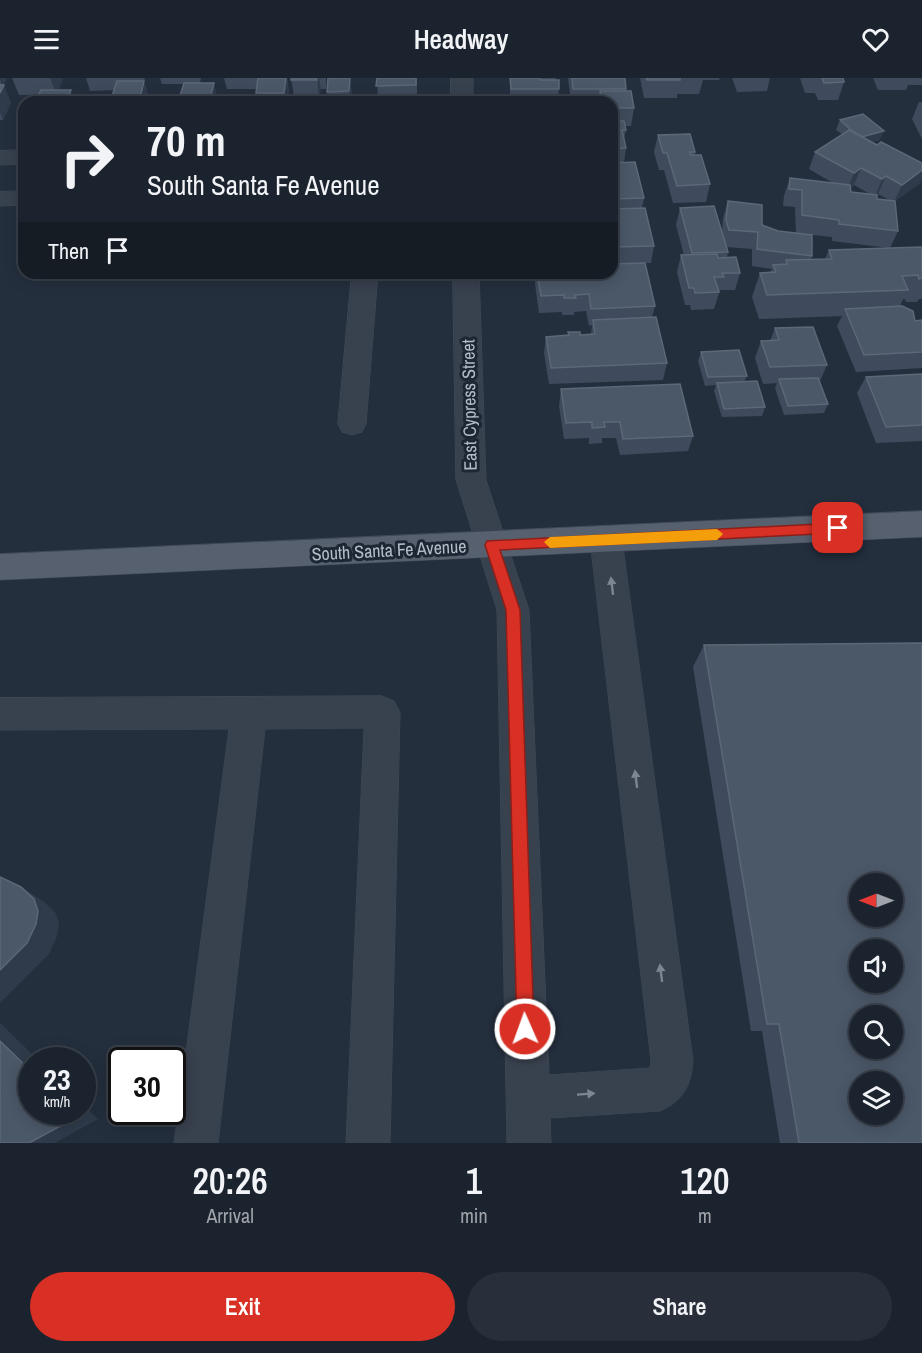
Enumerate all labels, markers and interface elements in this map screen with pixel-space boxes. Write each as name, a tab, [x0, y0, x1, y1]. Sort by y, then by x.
text: Headway	[414, 21, 508, 57]
icon: menu	[30, 23, 63, 56]
icon: heart	[859, 23, 892, 56]
text: 70 m	[147, 113, 226, 169]
icon: right	[48, 120, 126, 198]
text: South Santa Fe Avenue	[147, 167, 379, 203]
icon: arrive	[101, 234, 134, 267]
text: Then	[48, 236, 89, 266]
street label: East Cypress Street	[455, 339, 483, 471]
pin	[812, 502, 863, 553]
icon: arrive	[821, 511, 854, 544]
street label: South Santa Fe Avenue	[311, 533, 467, 567]
one-way arrow	[607, 576, 616, 595]
one-way arrow	[632, 770, 641, 789]
north arrow	[849, 873, 903, 927]
map controls	[849, 873, 903, 1125]
button: sound	[849, 939, 903, 993]
one-way arrow	[656, 963, 665, 982]
position arrow	[493, 997, 557, 1061]
button: search	[849, 1005, 903, 1059]
speed limit sign: 30	[108, 1047, 186, 1125]
text: 23	[43, 1059, 71, 1099]
button: layers	[849, 1071, 903, 1125]
one-way arrow	[576, 1089, 595, 1099]
text: km/h	[44, 1091, 70, 1112]
text: 20:26	[193, 1157, 268, 1205]
text: 1	[466, 1157, 482, 1205]
text: 120	[680, 1157, 729, 1205]
text: Arrival	[206, 1202, 254, 1229]
text: min	[460, 1202, 488, 1229]
text: m	[698, 1202, 712, 1229]
button: Exit	[30, 1272, 455, 1341]
button: Share	[467, 1272, 892, 1341]

